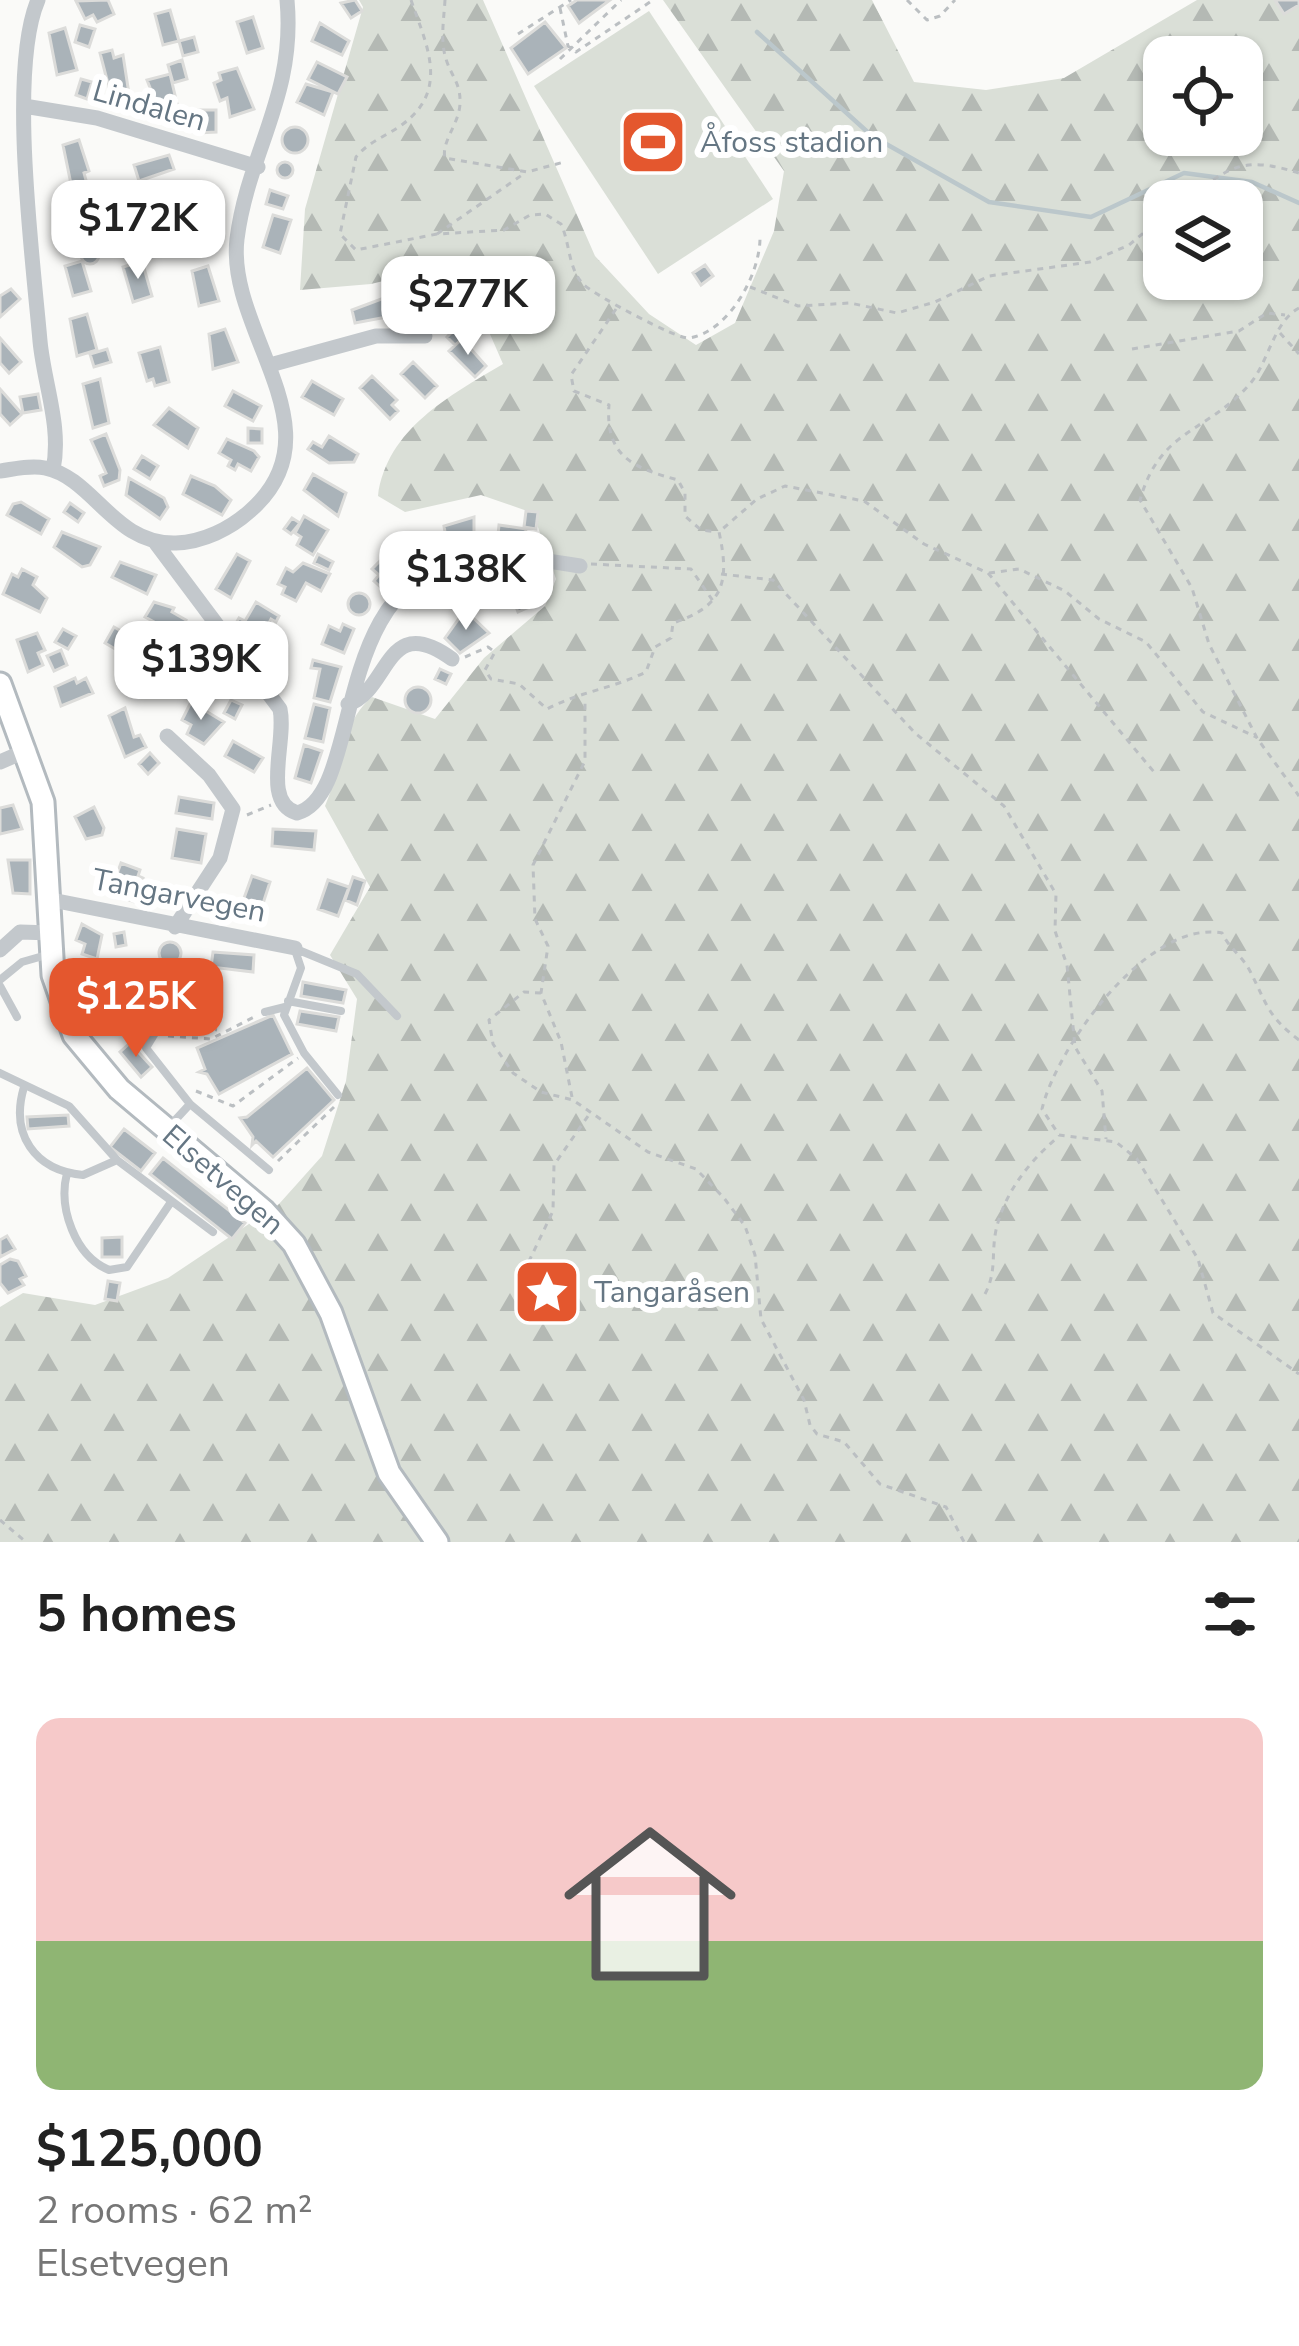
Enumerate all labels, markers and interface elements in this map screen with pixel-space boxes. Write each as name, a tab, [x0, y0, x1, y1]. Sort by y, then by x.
map controls	[1143, 36, 1263, 300]
button: locate	[1143, 36, 1263, 156]
street label: Lindalen	[88, 70, 210, 142]
sports icon: Åfoss stadion	[618, 107, 688, 177]
place label: Åfoss stadion	[700, 121, 883, 163]
pin: $172K	[54, 180, 222, 282]
button: layers	[1143, 180, 1263, 300]
text: $172K	[78, 192, 198, 245]
pin: $277K	[384, 256, 552, 358]
text: $277K	[408, 268, 528, 321]
pin: $138K	[382, 531, 550, 633]
text: $138K	[406, 543, 526, 596]
pin: $139K	[117, 621, 285, 723]
text: $139K	[141, 633, 261, 686]
street label: Tangarvegen	[89, 859, 269, 933]
pin: $125K	[52, 958, 220, 1060]
text: $125K	[76, 970, 196, 1023]
street label: Elsetvegen	[153, 1116, 293, 1244]
place icon: Tangaråsen	[512, 1257, 582, 1327]
place label: Tangaråsen	[594, 1272, 750, 1313]
text: 5 homes	[36, 1579, 237, 1649]
icon: filters	[1197, 1581, 1263, 1647]
icon: home	[542, 1796, 758, 2012]
text: $125,000	[36, 2114, 263, 2184]
text: 2 rooms · 62 m²	[36, 2184, 313, 2237]
text: Elsetvegen	[36, 2237, 230, 2290]

